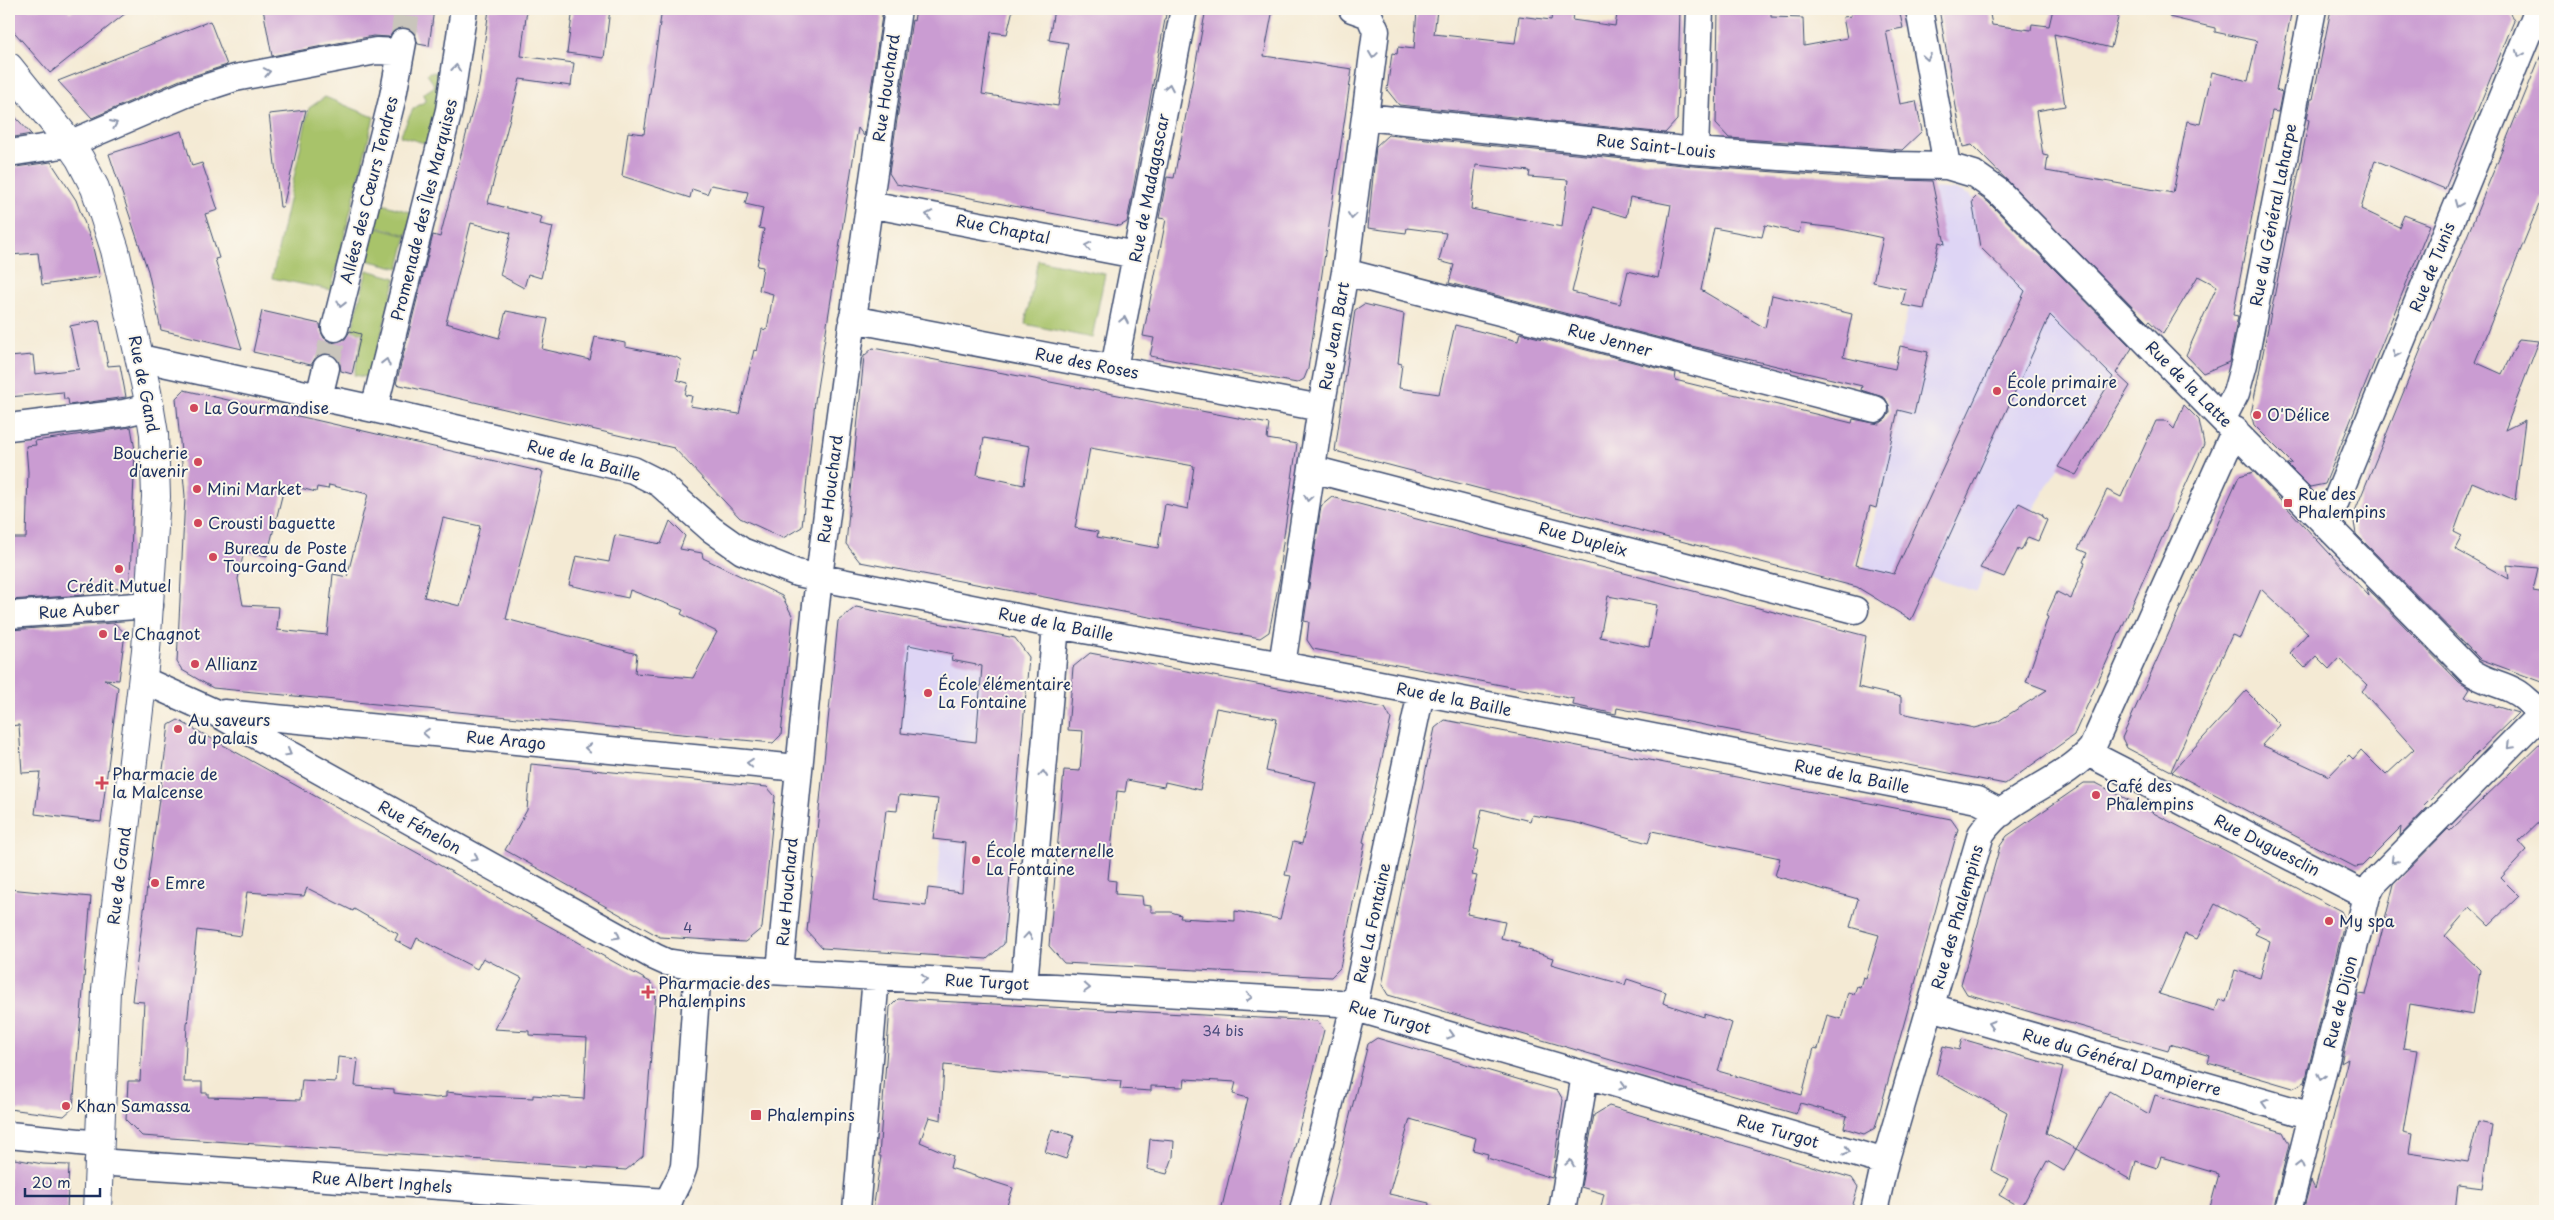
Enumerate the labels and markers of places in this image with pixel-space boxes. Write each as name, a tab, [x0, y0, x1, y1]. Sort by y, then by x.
place label: École primaire Condorcet	[2007, 369, 2117, 411]
marker: École primaire Condorcet	[1991, 385, 2003, 397]
place label: La Gourmandise	[204, 395, 329, 419]
marker: La Gourmandise	[188, 402, 200, 414]
place label: O'Délice	[2267, 402, 2330, 426]
marker: O'Délice	[2251, 409, 2263, 421]
place label: Boucherie d'avenir	[112, 440, 189, 482]
marker: Boucherie d'avenir	[192, 456, 204, 468]
place label: Mini Market	[207, 476, 302, 500]
place label: Rue des Phalempins	[2298, 481, 2386, 523]
marker: Mini Market	[191, 483, 203, 495]
marker: Rue des Phalempins	[2282, 497, 2294, 509]
place label: Crousti baguette	[208, 510, 335, 534]
marker: Crousti baguette	[192, 517, 204, 529]
place label: Bureau de Poste Tourcoing-Gand	[223, 535, 347, 577]
marker: Bureau de Poste Tourcoing-Gand	[207, 551, 219, 563]
marker: Crédit Mutuel	[113, 563, 125, 575]
place label: Crédit Mutuel	[67, 573, 171, 597]
place label: Le Chagnot	[113, 621, 201, 645]
marker: Le Chagnot	[97, 628, 109, 640]
place label: Allianz	[205, 651, 258, 675]
marker: Allianz	[189, 658, 201, 670]
place label: École élémentaire La Fontaine	[938, 671, 1071, 713]
marker: École élémentaire La Fontaine	[922, 687, 934, 699]
place label: Au saveurs du palais	[188, 707, 270, 749]
marker: Au saveurs du palais	[172, 723, 184, 735]
place label: Pharmacie de la Malcense	[112, 761, 218, 803]
place label: Café des Phalempins	[2106, 773, 2194, 815]
marker: Pharmacie de la Malcense	[96, 777, 108, 789]
marker: Café des Phalempins	[2090, 789, 2102, 801]
place label: École maternelle La Fontaine	[986, 838, 1115, 880]
marker: École maternelle La Fontaine	[970, 854, 982, 866]
place label: Emre	[165, 870, 205, 894]
marker: Emre	[149, 877, 161, 889]
place label: My spa	[2339, 908, 2395, 932]
marker: My spa	[2323, 915, 2335, 927]
place label: Pharmacie des Phalempins	[658, 970, 770, 1012]
marker: Pharmacie des Phalempins	[642, 986, 654, 998]
place label: Khan Samassa	[76, 1093, 190, 1117]
marker: Khan Samassa	[60, 1100, 72, 1112]
place label: Phalempins	[767, 1102, 855, 1126]
marker: Phalempins	[749, 1108, 763, 1122]

